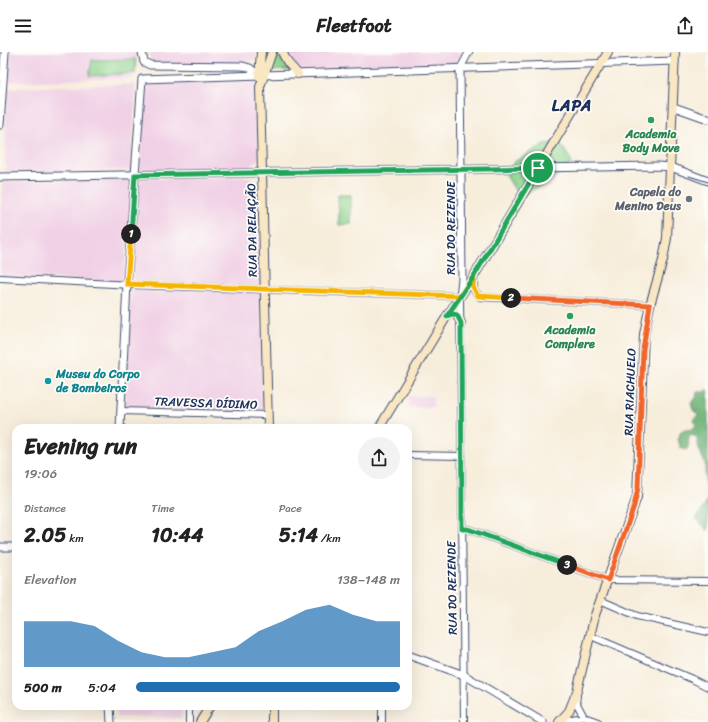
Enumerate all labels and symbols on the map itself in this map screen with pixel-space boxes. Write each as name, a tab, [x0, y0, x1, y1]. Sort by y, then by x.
district label: LAPA	[552, 91, 592, 120]
marker: Academia Body Move	[646, 115, 656, 125]
place label: Academia Body Move	[622, 123, 680, 159]
pin	[521, 151, 555, 185]
street label: RUA DO REZENDE	[440, 180, 462, 275]
place label: Capela do Menino Deus	[614, 181, 682, 217]
street label: RUA DA RELAÇÃO	[240, 183, 264, 277]
marker: Capela do Menino Deus	[684, 194, 694, 204]
pin: 1	[121, 224, 141, 244]
pin: 2	[501, 288, 521, 308]
marker: Academia Complere	[565, 311, 575, 321]
place label: Academia Complere	[544, 319, 595, 355]
street label: RUA RIACHUELO	[617, 347, 643, 436]
place label: Museu do Corpo de Bombeiros	[55, 363, 140, 399]
marker: Museu do Corpo de Bombeiros	[43, 376, 53, 386]
street label: TRAVESSA DÍDIMO	[154, 390, 258, 416]
street label: RUA DO REZENDE	[440, 540, 464, 635]
pin: 3	[557, 555, 577, 575]

